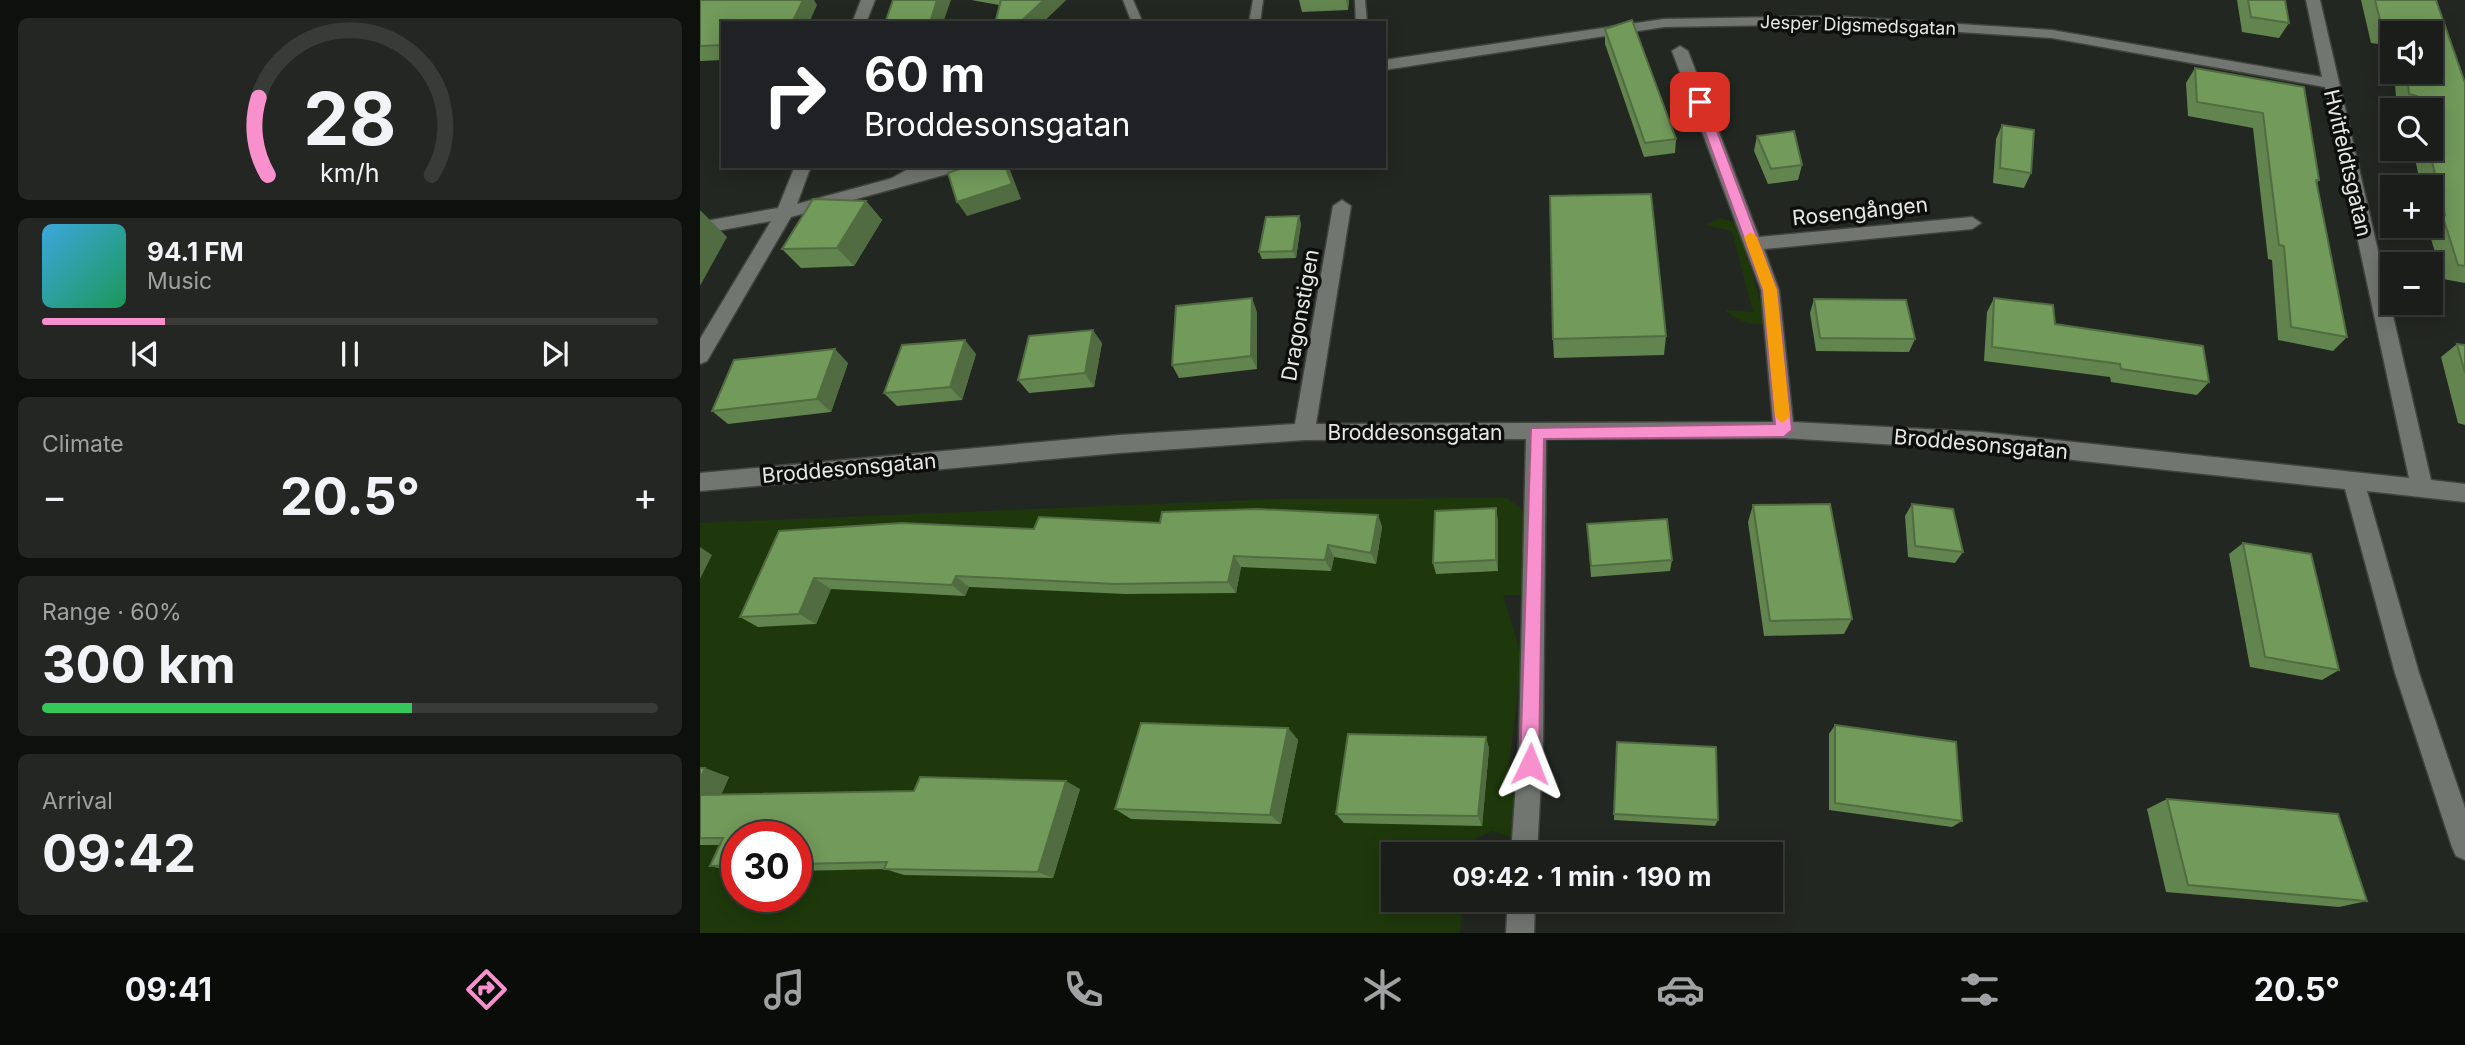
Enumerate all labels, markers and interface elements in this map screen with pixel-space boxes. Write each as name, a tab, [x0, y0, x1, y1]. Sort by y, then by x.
street label: Jesper Digsmedsgatan	[1760, 11, 1956, 39]
map controls	[2380, 21, 2443, 315]
button: sound	[2380, 21, 2443, 84]
text: 60 m	[864, 45, 985, 104]
icon: right	[749, 49, 840, 140]
pin	[1670, 72, 1730, 132]
text: 28	[303, 74, 397, 163]
icon: arrive	[1681, 83, 1719, 121]
street label: Hvitfeldtsgatan	[2319, 87, 2377, 239]
button: search	[2380, 98, 2443, 161]
text: Broddesonsgatan	[864, 105, 1130, 144]
text: km/h	[320, 158, 380, 188]
button: +	[2380, 175, 2443, 238]
street label: Rosengången	[1791, 191, 1929, 231]
text: 94.1 FM	[147, 236, 244, 267]
street label: Dragonstigen	[1276, 247, 1324, 383]
button: −	[2380, 252, 2443, 315]
text: Music	[147, 267, 212, 295]
icon: previous	[126, 335, 164, 373]
icon: pause	[331, 335, 369, 373]
icon: next	[536, 335, 574, 373]
street label: Broddesonsgatan	[1328, 420, 1502, 445]
street label: Broddesonsgatan	[1893, 424, 2069, 464]
text: Climate	[42, 430, 124, 458]
street label: Broddesonsgatan	[761, 448, 937, 488]
text: 20.5°	[280, 465, 420, 528]
text: −	[42, 473, 67, 519]
text: +	[633, 473, 658, 519]
text: Range · 60%	[42, 598, 182, 626]
text: 300 km	[42, 633, 236, 696]
position arrow	[1493, 727, 1567, 801]
text: Arrival	[42, 787, 113, 815]
speed limit sign: 30	[721, 821, 812, 912]
text: 09:42	[42, 822, 196, 885]
text: 09:42 · 1 min · 190 m	[1453, 861, 1711, 892]
icon: directions	[462, 965, 511, 1014]
icon: music	[760, 965, 809, 1014]
icon: phone	[1059, 965, 1108, 1014]
icon: climate	[1358, 965, 1407, 1014]
icon: car	[1656, 965, 1705, 1014]
icon: filters	[1955, 965, 2004, 1014]
text: 09:41	[125, 970, 212, 1009]
text: 20.5°	[2254, 970, 2340, 1009]

